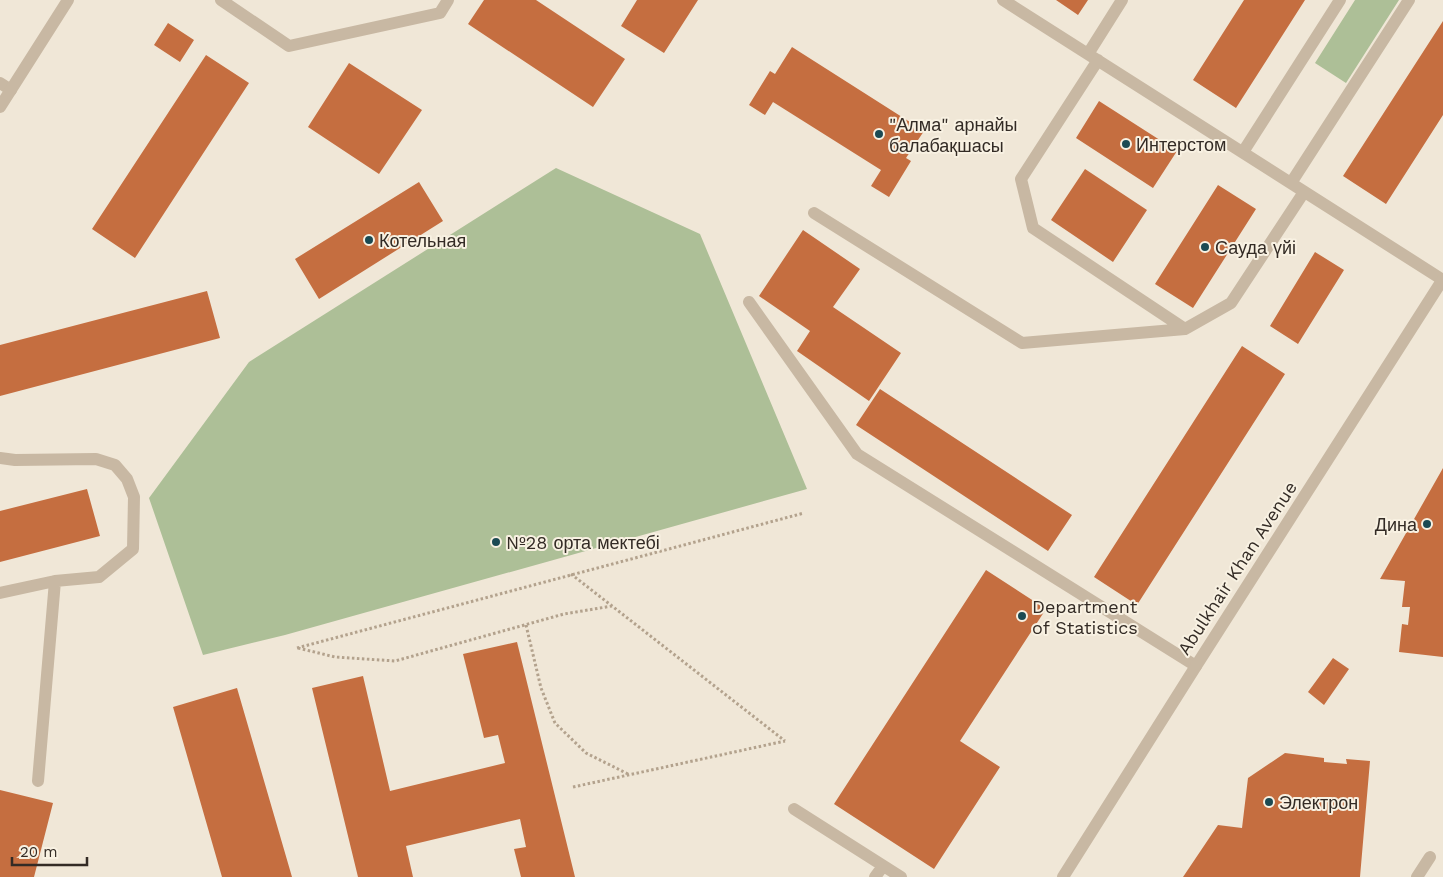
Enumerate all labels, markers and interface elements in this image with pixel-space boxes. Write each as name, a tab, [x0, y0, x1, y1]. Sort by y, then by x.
place label: "Алма" арнайы балабақшасы	[889, 114, 1018, 156]
marker: "Алма" арнайы балабақшасы	[873, 128, 885, 140]
place label: Интерстом	[1136, 134, 1226, 155]
marker: Интерстом	[1120, 138, 1132, 150]
place label: Котельная	[379, 230, 466, 251]
marker: Котельная	[363, 234, 375, 246]
place label: Сауда үйі	[1215, 237, 1296, 258]
marker: Сауда үйі	[1199, 241, 1211, 253]
street label: Abulkhair Khan Avenue	[1173, 477, 1301, 659]
place label: Дина	[1375, 514, 1418, 535]
marker: Дина	[1421, 518, 1433, 530]
place label: №28 орта мектебі	[506, 532, 660, 553]
marker: №28 орта мектебі	[490, 536, 502, 548]
place label: Department of Statistics	[1032, 596, 1138, 638]
marker: Department of Statistics	[1016, 610, 1028, 622]
place label: Электрон	[1279, 792, 1358, 813]
marker: Электрон	[1263, 796, 1275, 808]
scale bar	[12, 834, 88, 866]
text: 20 m	[20, 843, 58, 861]

